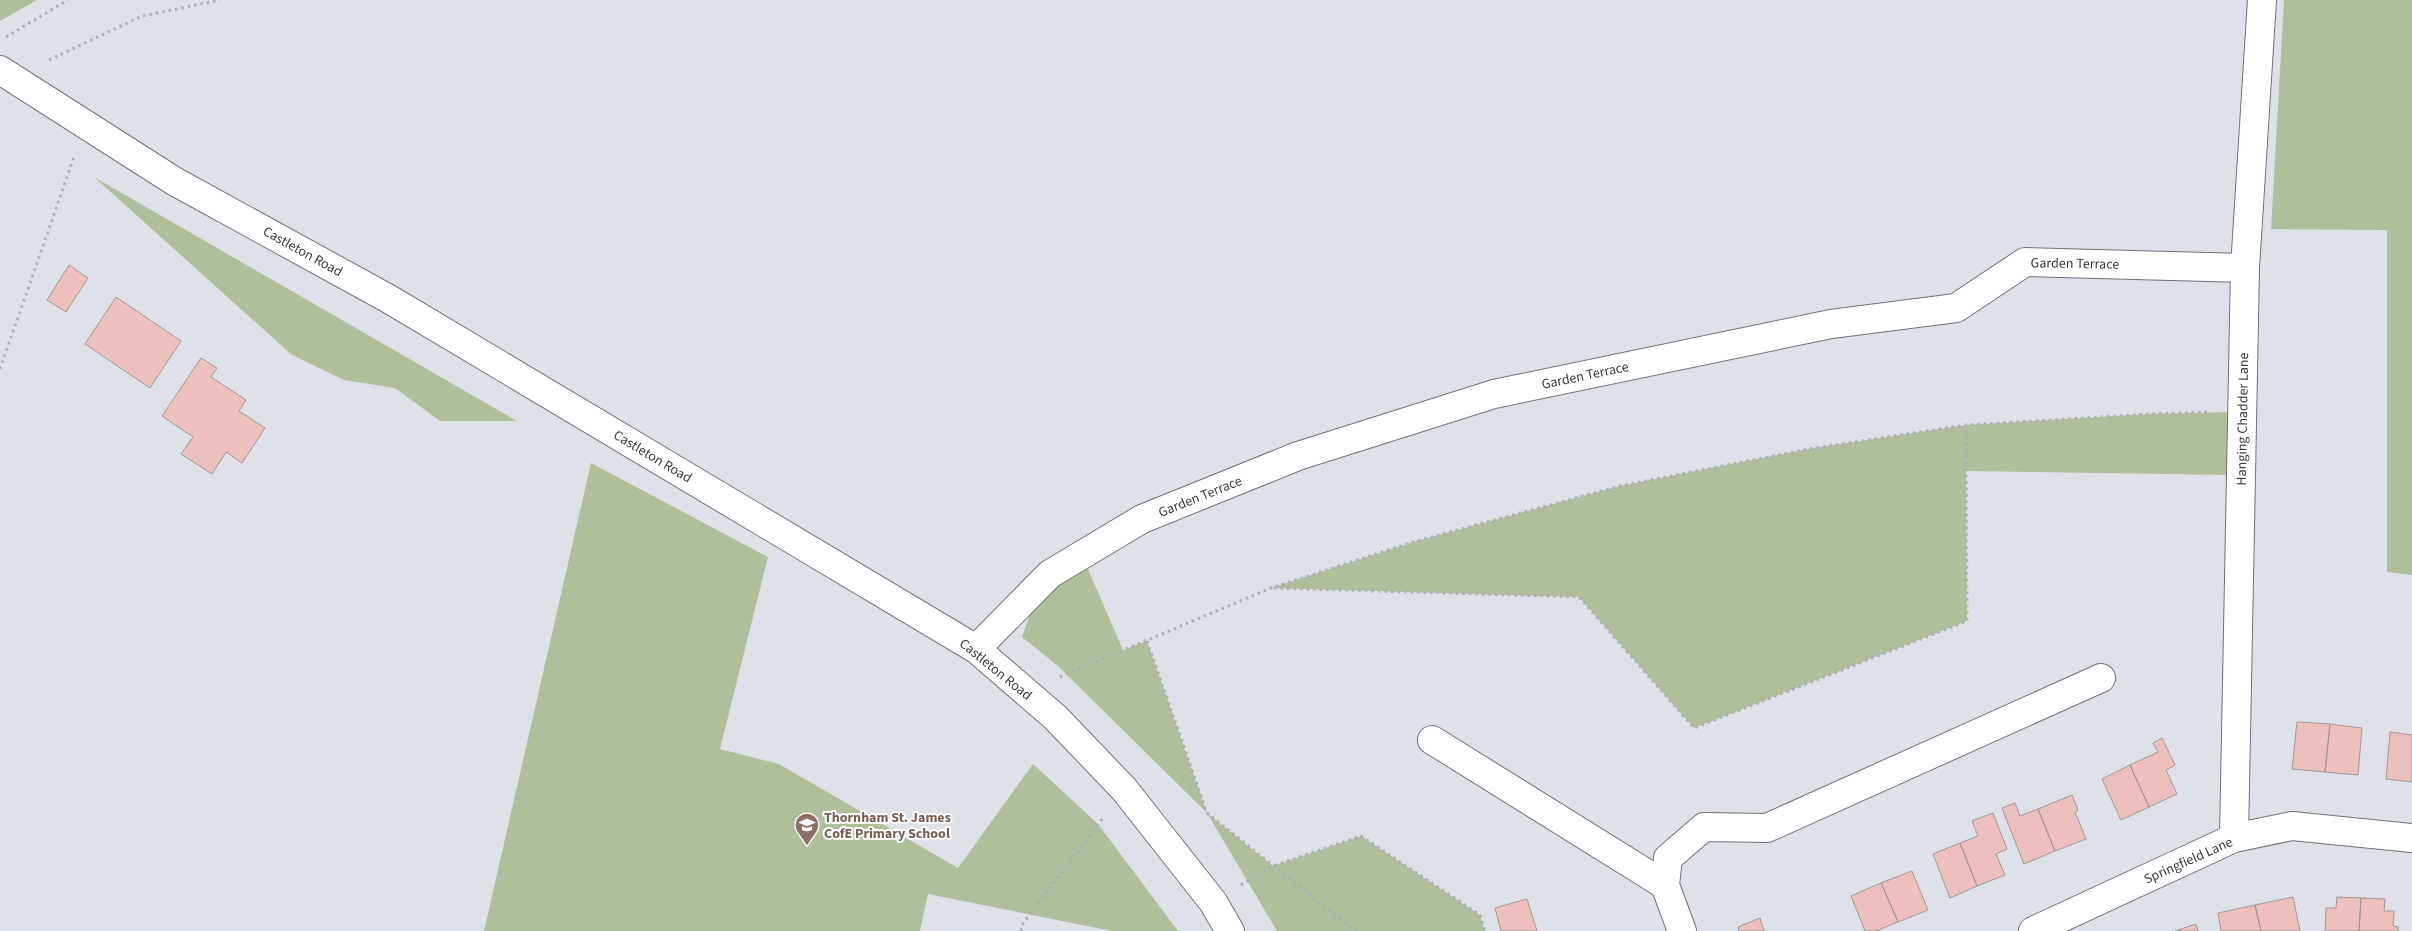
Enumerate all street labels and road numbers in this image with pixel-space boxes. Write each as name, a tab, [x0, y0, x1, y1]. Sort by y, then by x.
street label: Castleton Road	[259, 222, 346, 282]
street label: Garden Terrace	[2031, 253, 2119, 275]
street label: Hanging Chadder Lane	[2232, 352, 2254, 486]
street label: Garden Terrace	[1540, 357, 1631, 395]
street label: Castleton Road	[609, 426, 696, 488]
street label: Garden Terrace	[1156, 471, 1245, 523]
street label: Castleton Road	[955, 634, 1036, 705]
street label: Springfield Lane	[2141, 832, 2236, 889]

